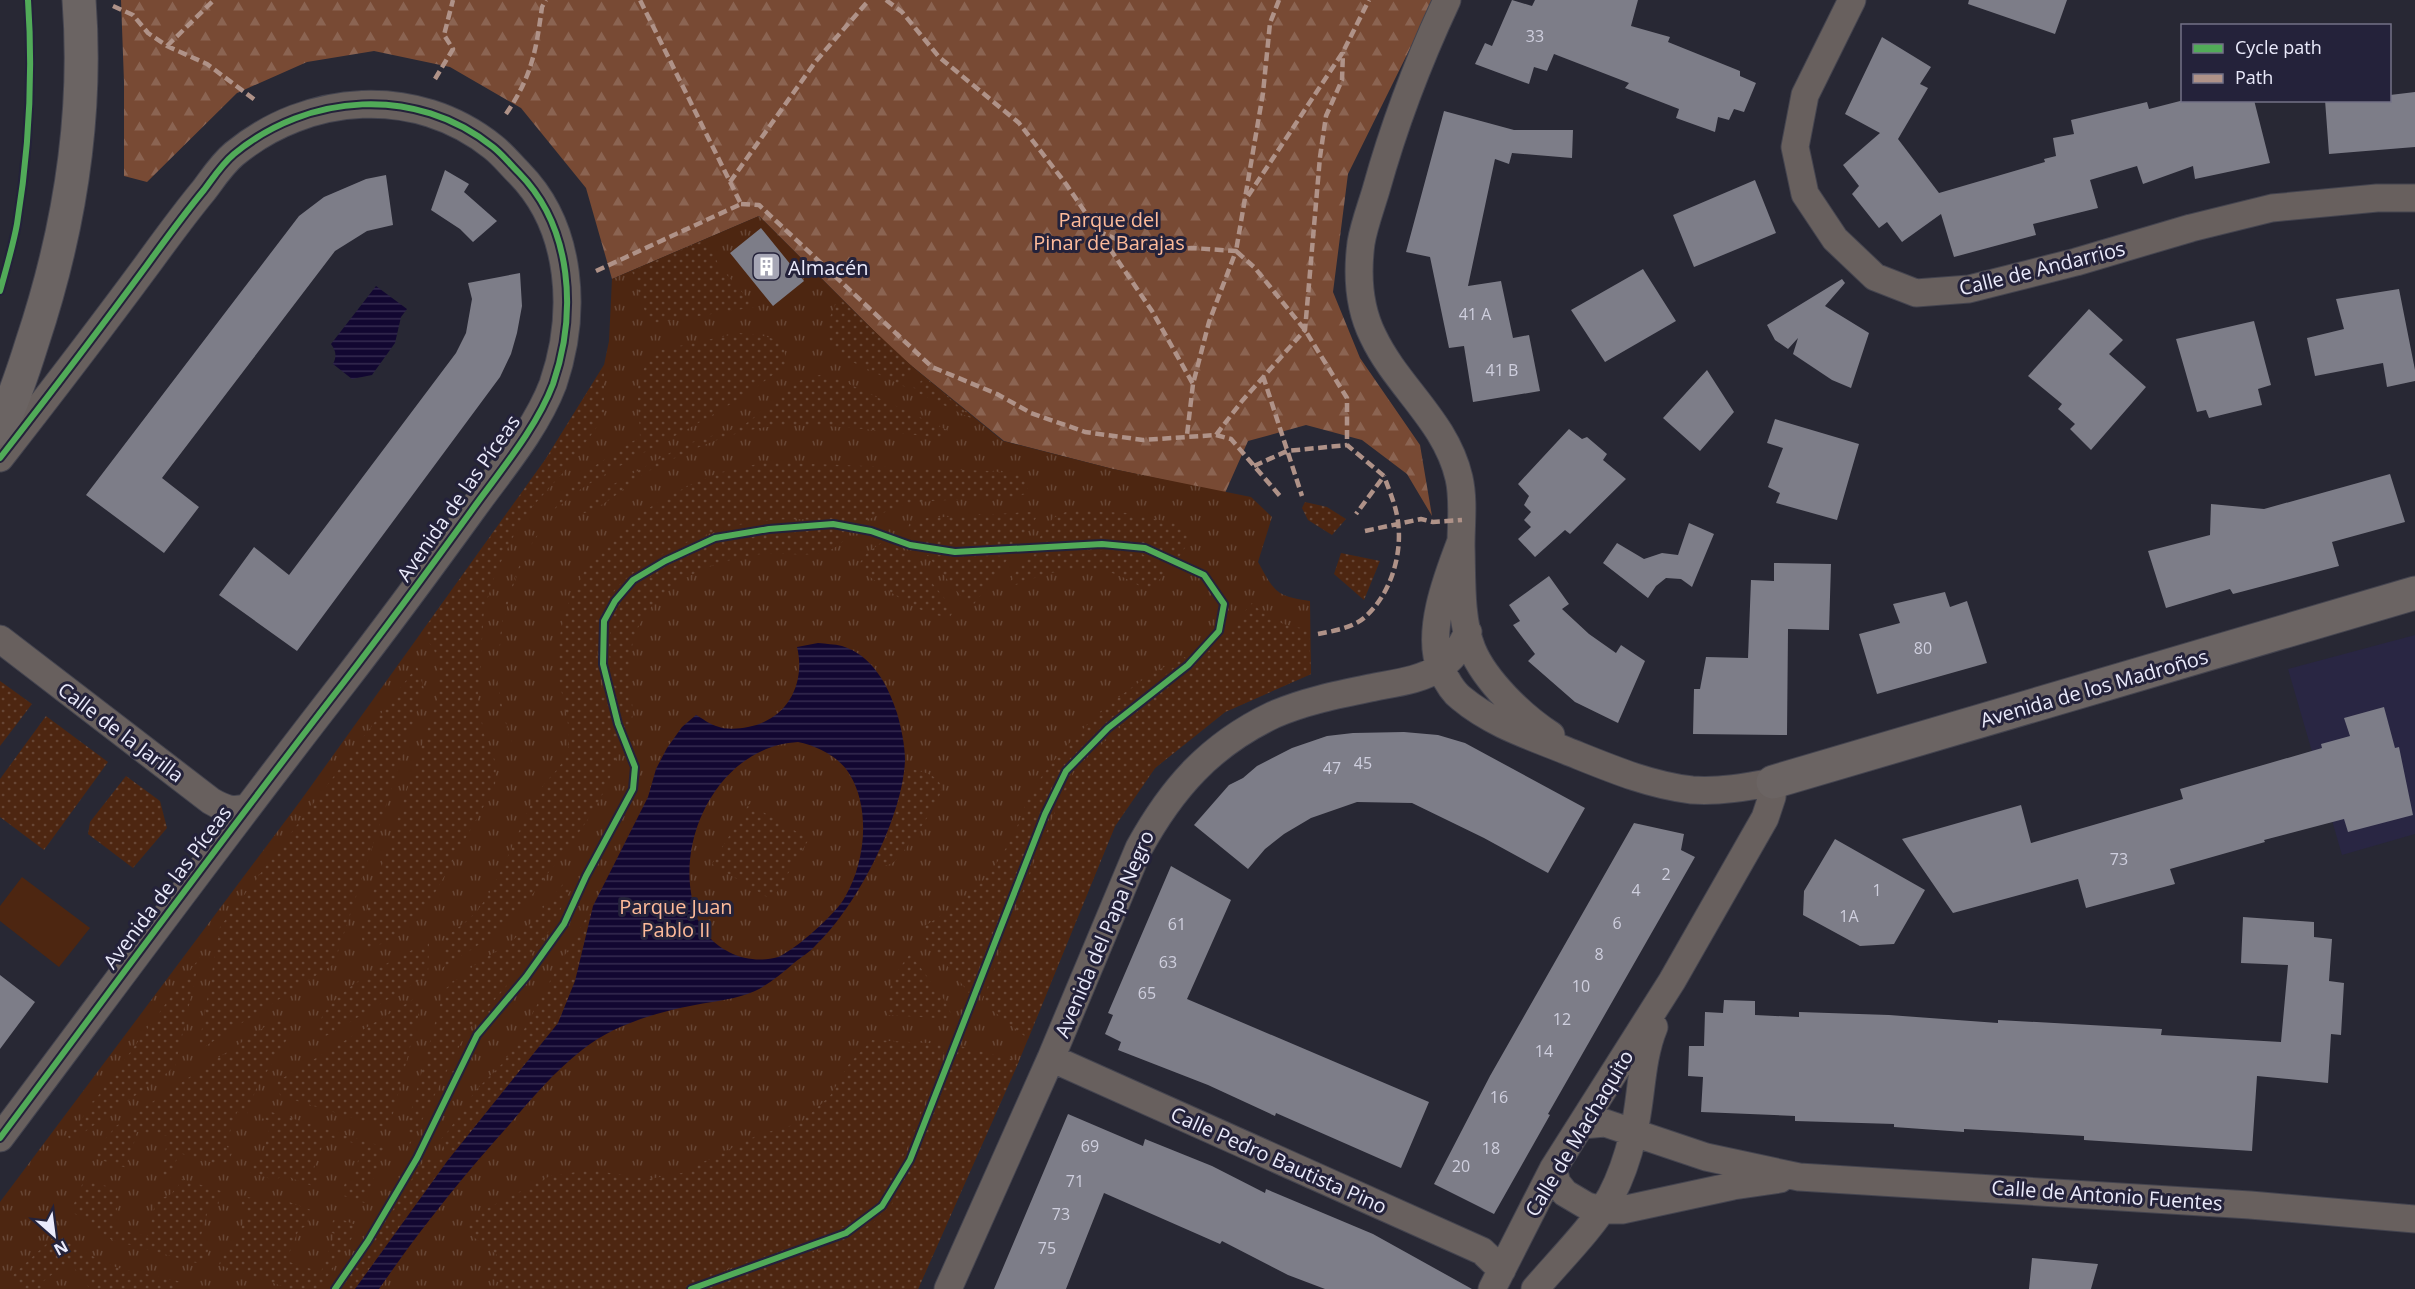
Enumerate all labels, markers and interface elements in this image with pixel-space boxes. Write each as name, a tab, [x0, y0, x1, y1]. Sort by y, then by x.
legend	[2181, 24, 2391, 102]
house number: 33	[1526, 25, 1544, 47]
text: Cycle path	[2235, 35, 2322, 59]
text: Path	[2235, 65, 2273, 89]
park label: Parque del Pinar de Barajas	[1033, 206, 1185, 256]
street label: Calle de Andarrios	[1956, 234, 2128, 302]
building icon: Almacén	[751, 251, 783, 283]
place label: Almacén	[788, 254, 868, 281]
house number: 41 A	[1459, 303, 1492, 325]
house number: 41 B	[1486, 359, 1518, 381]
street label: Avenida de las Píceas	[390, 409, 526, 587]
house number: 80	[1914, 637, 1932, 659]
street label: Avenida de los Madroños	[1977, 643, 2211, 733]
street label: Calle de la Jarilla	[53, 676, 189, 788]
house number: 45	[1354, 752, 1372, 774]
house number: 47	[1323, 757, 1341, 779]
street label: Avenida de las Píceas	[97, 800, 237, 974]
street label: Avenida del Papa Negro	[1048, 826, 1160, 1042]
house number: 73	[2110, 848, 2128, 870]
house number: 2	[1661, 863, 1671, 885]
house number: 4	[1631, 879, 1641, 901]
house number: 1	[1872, 879, 1882, 901]
park label: Parque Juan Pablo II	[619, 893, 733, 943]
house number: 1A	[1839, 905, 1860, 927]
house number: 6	[1612, 912, 1622, 934]
house number: 61	[1168, 913, 1186, 935]
house number: 8	[1594, 943, 1604, 965]
house number: 63	[1159, 951, 1177, 973]
house number: 10	[1572, 975, 1590, 997]
house number: 65	[1138, 982, 1156, 1004]
house number: 12	[1553, 1008, 1571, 1030]
house number: 14	[1535, 1040, 1553, 1062]
street label: Calle de Machaquito	[1519, 1045, 1639, 1221]
house number: 16	[1490, 1086, 1508, 1108]
street label: Calle Pedro Bautista Pino	[1167, 1100, 1391, 1220]
house number: 69	[1081, 1135, 1099, 1157]
house number: 18	[1482, 1137, 1500, 1159]
house number: 20	[1452, 1155, 1470, 1177]
house number: 71	[1066, 1170, 1084, 1192]
street label: Calle de Antonio Fuentes	[1991, 1173, 2223, 1217]
house number: 73	[1052, 1203, 1070, 1225]
north arrow	[24, 1205, 84, 1265]
text: N	[50, 1235, 72, 1261]
house number: 75	[1038, 1237, 1056, 1259]

